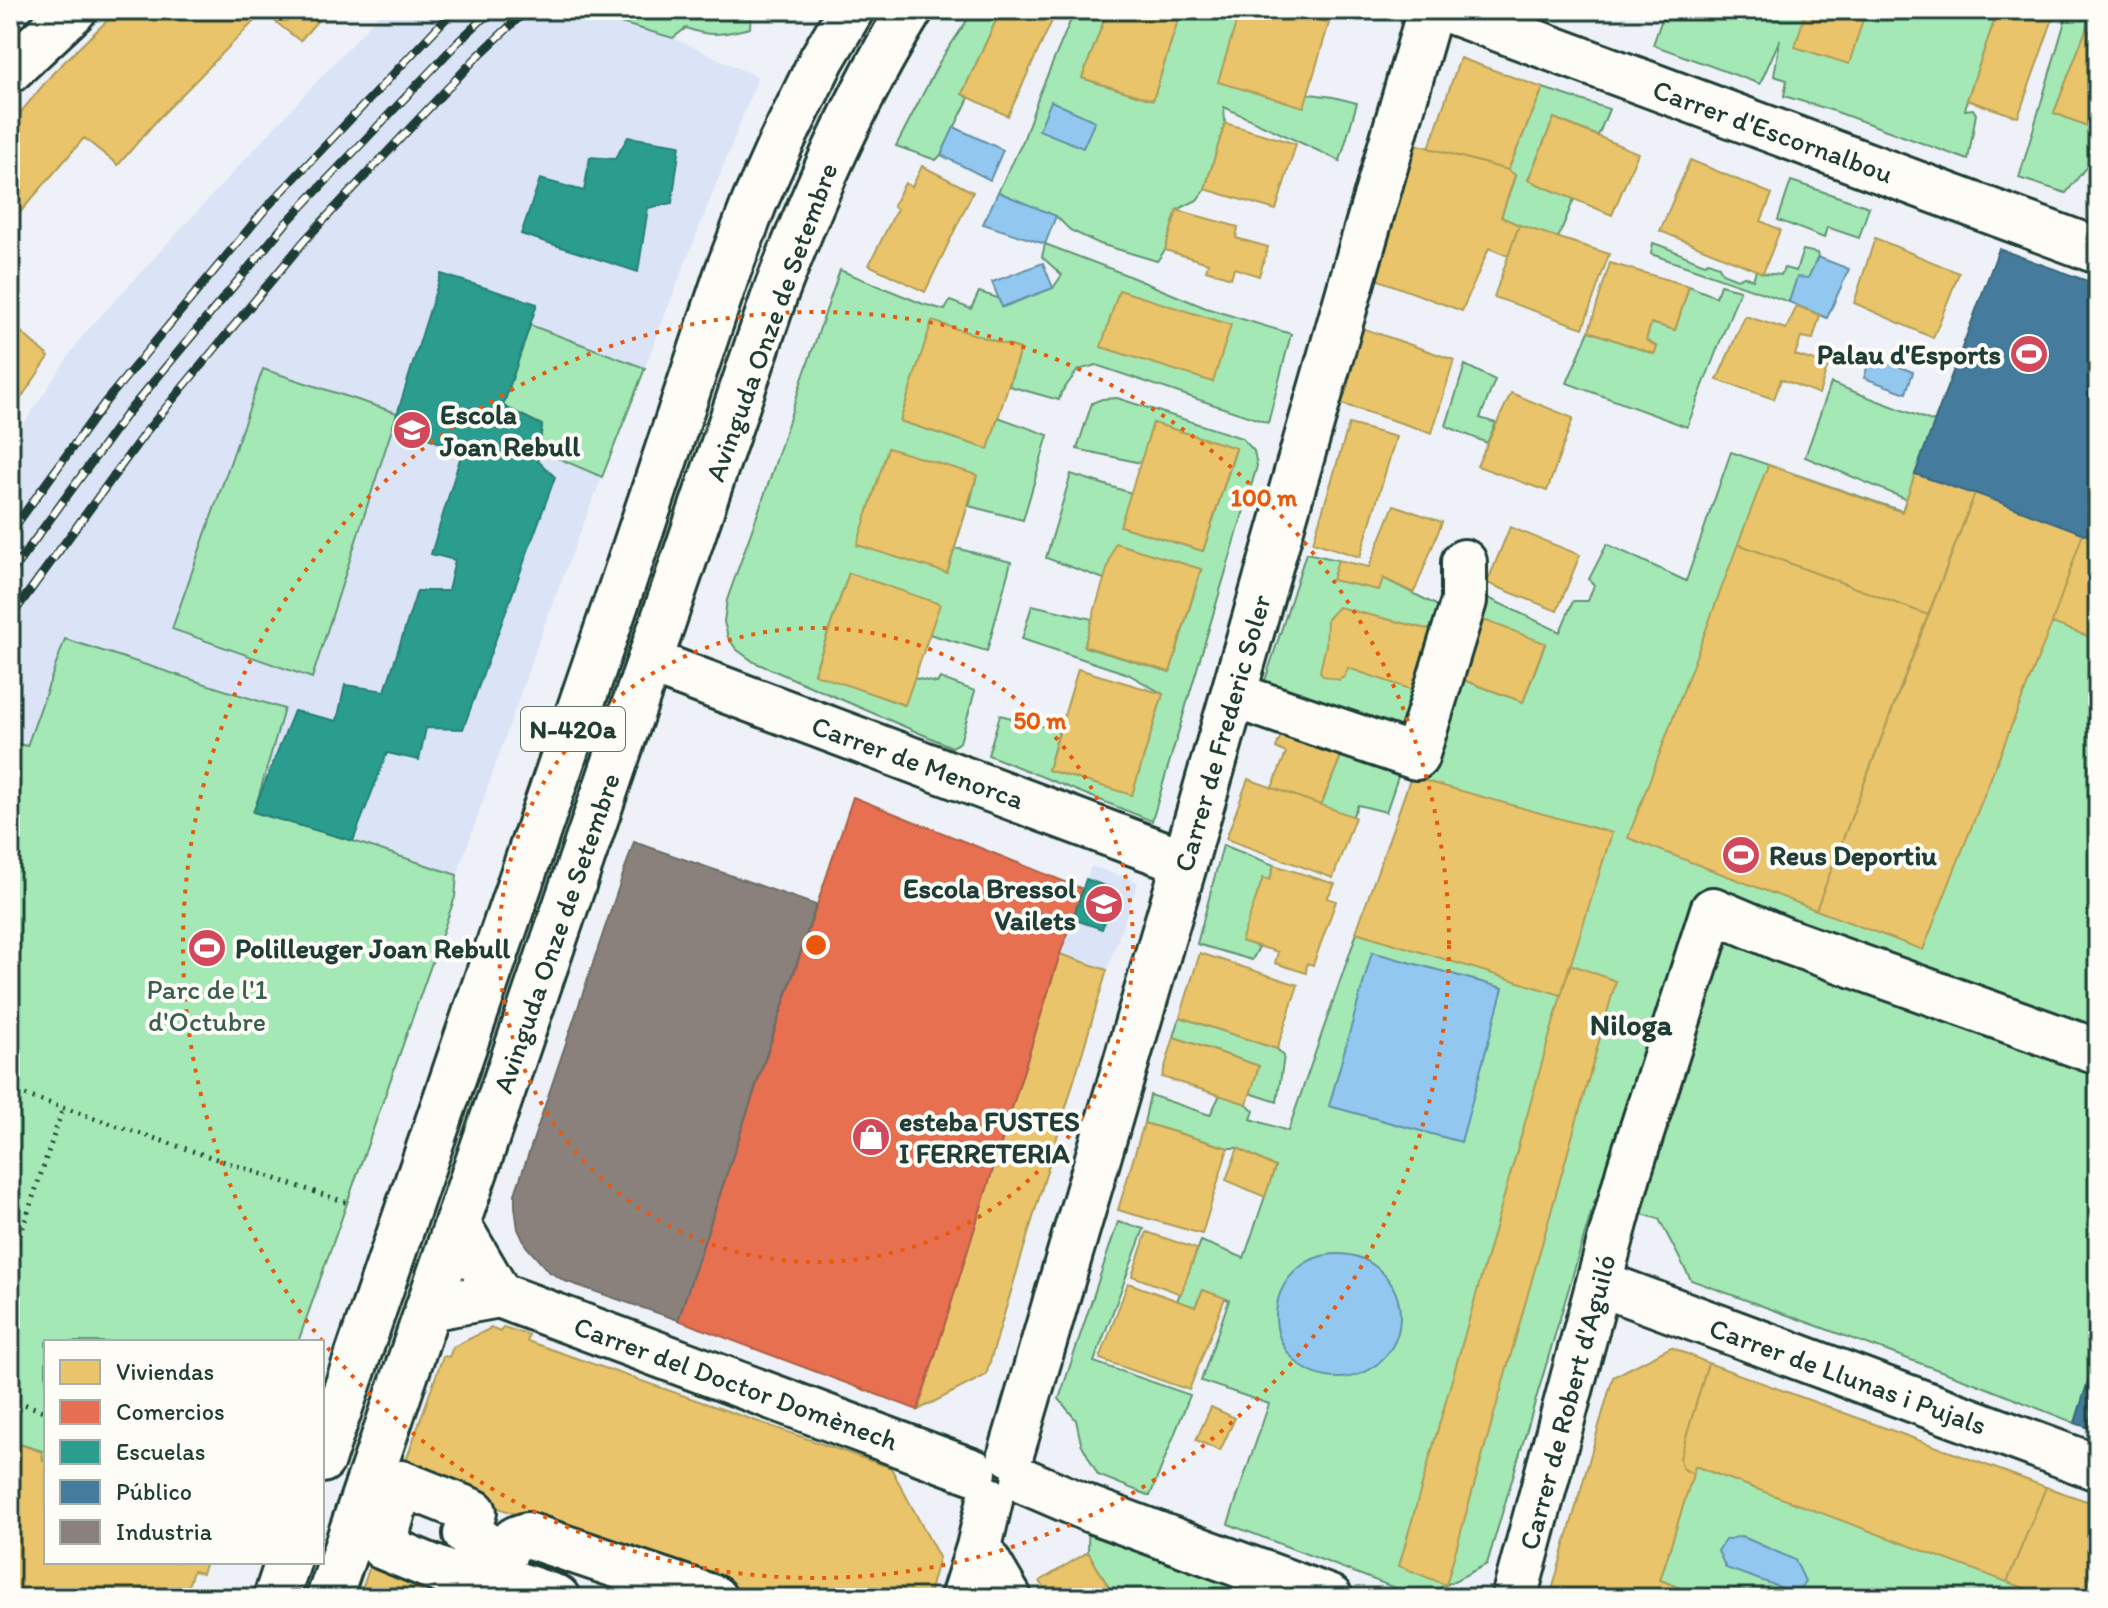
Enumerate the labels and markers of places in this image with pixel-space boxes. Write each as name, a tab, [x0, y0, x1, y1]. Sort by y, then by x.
sports icon: Palau d'Esports	[2008, 333, 2050, 375]
place label: Palau d'Esports	[1817, 337, 2001, 371]
place label: Escola Joan Rebull	[439, 397, 580, 463]
school or university icon: Escola Joan Rebull	[391, 409, 433, 451]
sports icon: Reus Deportiu	[1720, 834, 1762, 876]
place label: Reus Deportiu	[1769, 838, 1937, 872]
place label: Escola Bressol Vailets	[903, 871, 1076, 937]
school or university icon: Escola Bressol Vailets	[1083, 883, 1125, 925]
sports icon: Polilleuger Joan Rebull	[186, 927, 228, 969]
place label: Polilleuger Joan Rebull	[235, 931, 510, 965]
centre of rings	[802, 931, 830, 959]
place label: esteba FUSTES I FERRETERIA	[899, 1104, 1080, 1170]
shop icon: esteba FUSTES I FERRETERIA	[850, 1116, 892, 1158]

